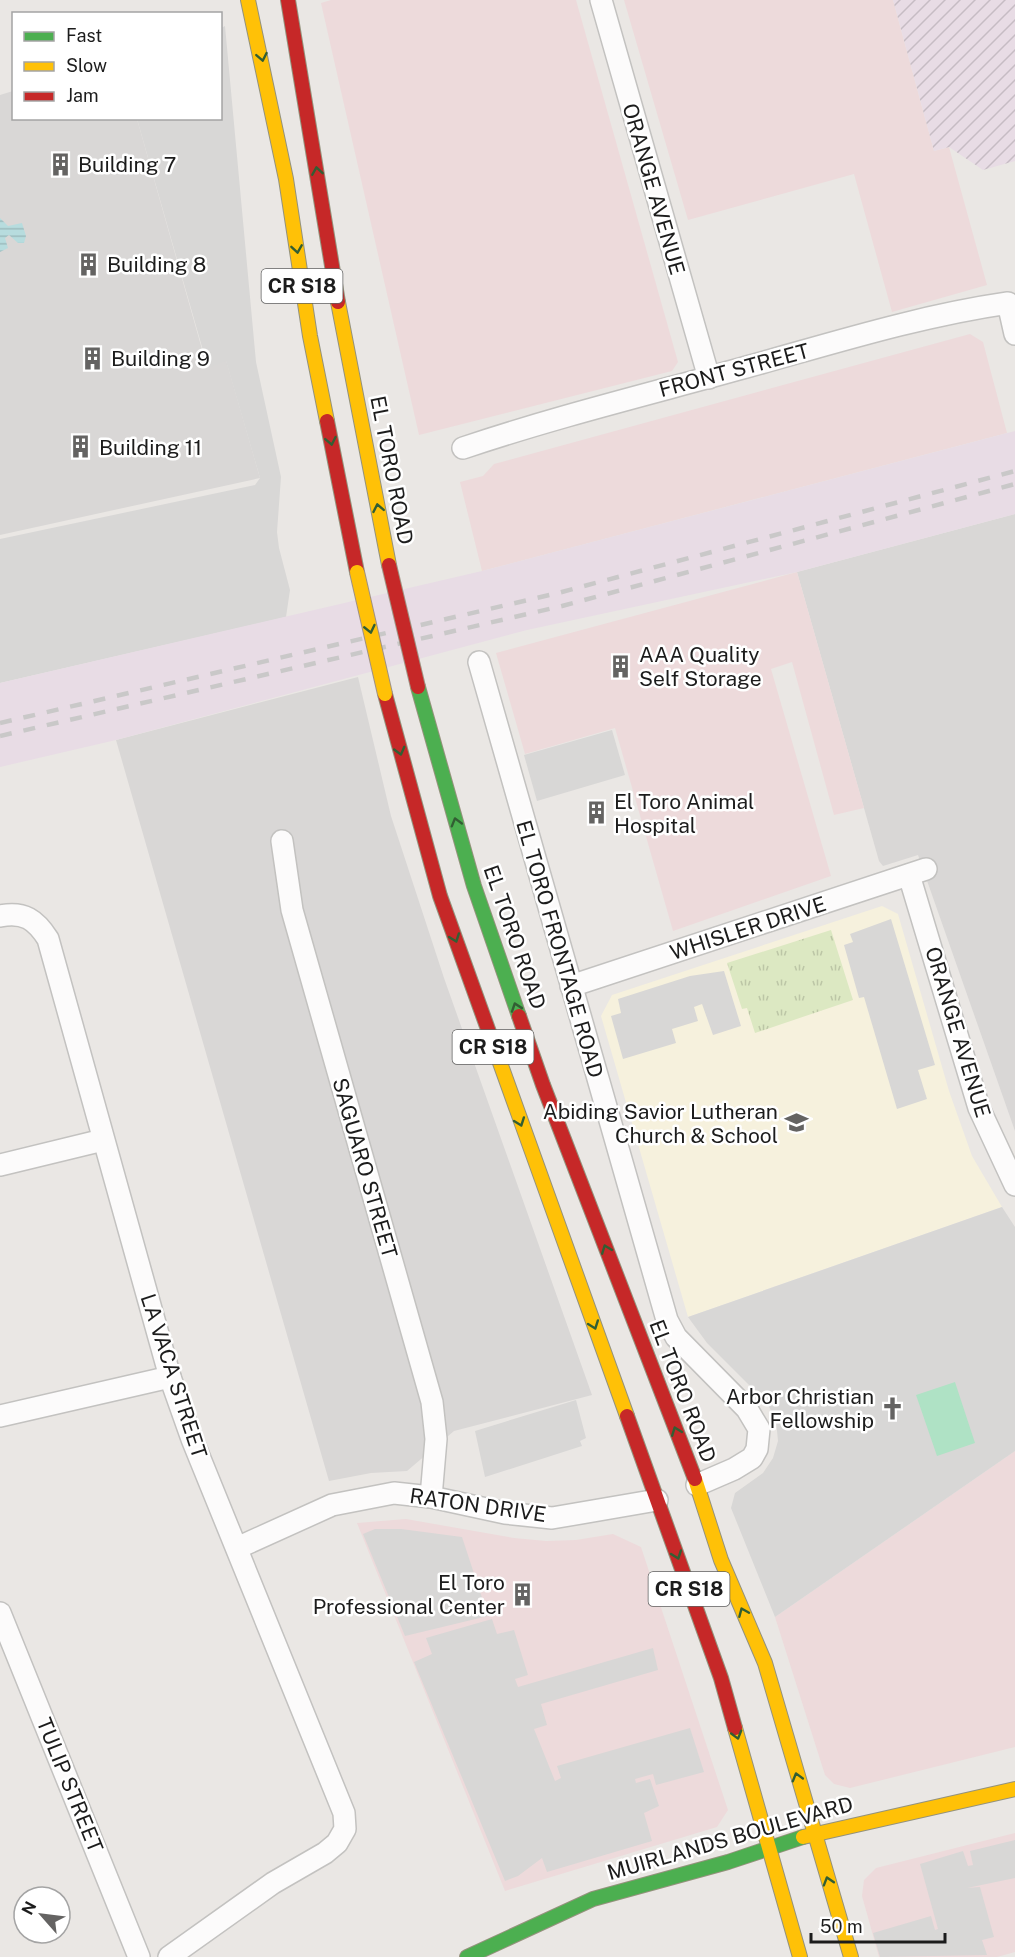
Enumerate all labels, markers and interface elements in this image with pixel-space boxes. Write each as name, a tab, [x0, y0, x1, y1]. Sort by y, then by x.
legend	[12, 12, 222, 120]
text: Fast	[66, 25, 102, 46]
one-way arrow	[255, 52, 268, 62]
text: Slow	[66, 55, 107, 76]
text: Jam	[66, 85, 99, 106]
street label: ORANGE AVENUE	[618, 100, 690, 278]
building icon: Building 7	[47, 151, 73, 177]
place label: Building 7	[78, 152, 176, 177]
one-way arrow	[312, 167, 324, 176]
one-way arrow	[290, 244, 302, 253]
building icon: Building 8	[76, 251, 102, 277]
place label: Building 8	[107, 252, 206, 277]
road number: CR S18	[262, 269, 342, 303]
street label: FRONT STREET	[656, 338, 812, 402]
building icon: Building 9	[80, 345, 106, 371]
place label: Building 9	[111, 346, 210, 371]
street label: EL TORO ROAD	[365, 394, 419, 546]
building icon: Building 11	[68, 434, 94, 460]
place label: Building 11	[99, 435, 202, 460]
one-way arrow	[324, 435, 337, 445]
one-way arrow	[372, 503, 385, 513]
one-way arrow	[362, 624, 375, 634]
place label: AAA Quality Self Storage	[639, 642, 762, 691]
building icon: AAA Quality Self Storage	[608, 653, 634, 679]
one-way arrow	[393, 745, 405, 756]
place label: El Toro Animal Hospital	[614, 789, 754, 838]
building icon: El Toro Animal Hospital	[583, 800, 609, 826]
one-way arrow	[450, 817, 463, 827]
street label: EL TORO FRONTAGE ROAD	[511, 817, 609, 1081]
street label: EL TORO ROAD	[479, 862, 551, 1012]
street label: WHISLER DRIVE	[667, 891, 829, 965]
one-way arrow	[447, 932, 460, 943]
street label: ORANGE AVENUE	[920, 944, 996, 1120]
one-way arrow	[511, 1002, 524, 1013]
road number: CR S18	[452, 1030, 534, 1064]
street label: SAGUARO STREET	[327, 1075, 403, 1261]
place label: Abiding Savior Lutheran Church & School	[543, 1099, 778, 1148]
school or university icon: Abiding Savior Lutheran Church & School	[783, 1110, 809, 1136]
one-way arrow	[512, 1116, 525, 1127]
one-way arrow	[601, 1244, 613, 1255]
street label: LA VACA STREET	[136, 1291, 212, 1461]
street label: EL TORO ROAD	[644, 1316, 722, 1466]
one-way arrow	[586, 1319, 599, 1330]
place label: Arbor Christian Fellowship	[726, 1384, 874, 1433]
church icon: Arbor Christian Fellowship	[879, 1395, 905, 1421]
one-way arrow	[671, 1426, 683, 1437]
street label: RATON DRIVE	[408, 1483, 548, 1527]
one-way arrow	[669, 1549, 682, 1560]
place label: El Toro Professional Center	[313, 1570, 505, 1619]
road number: CR S18	[648, 1572, 730, 1606]
building icon: El Toro Professional Center	[510, 1581, 536, 1607]
one-way arrow	[738, 1607, 750, 1618]
street label: TULIP STREET	[32, 1714, 108, 1856]
one-way arrow	[730, 1729, 742, 1740]
one-way arrow	[792, 1772, 805, 1782]
street label: MUIRLANDS BOULEVARD	[604, 1791, 856, 1885]
one-way arrow	[823, 1876, 835, 1887]
north arrow	[12, 1885, 72, 1945]
text: N	[18, 1898, 41, 1918]
scale bar	[811, 1906, 944, 1944]
text: 50 m	[820, 1916, 863, 1937]

